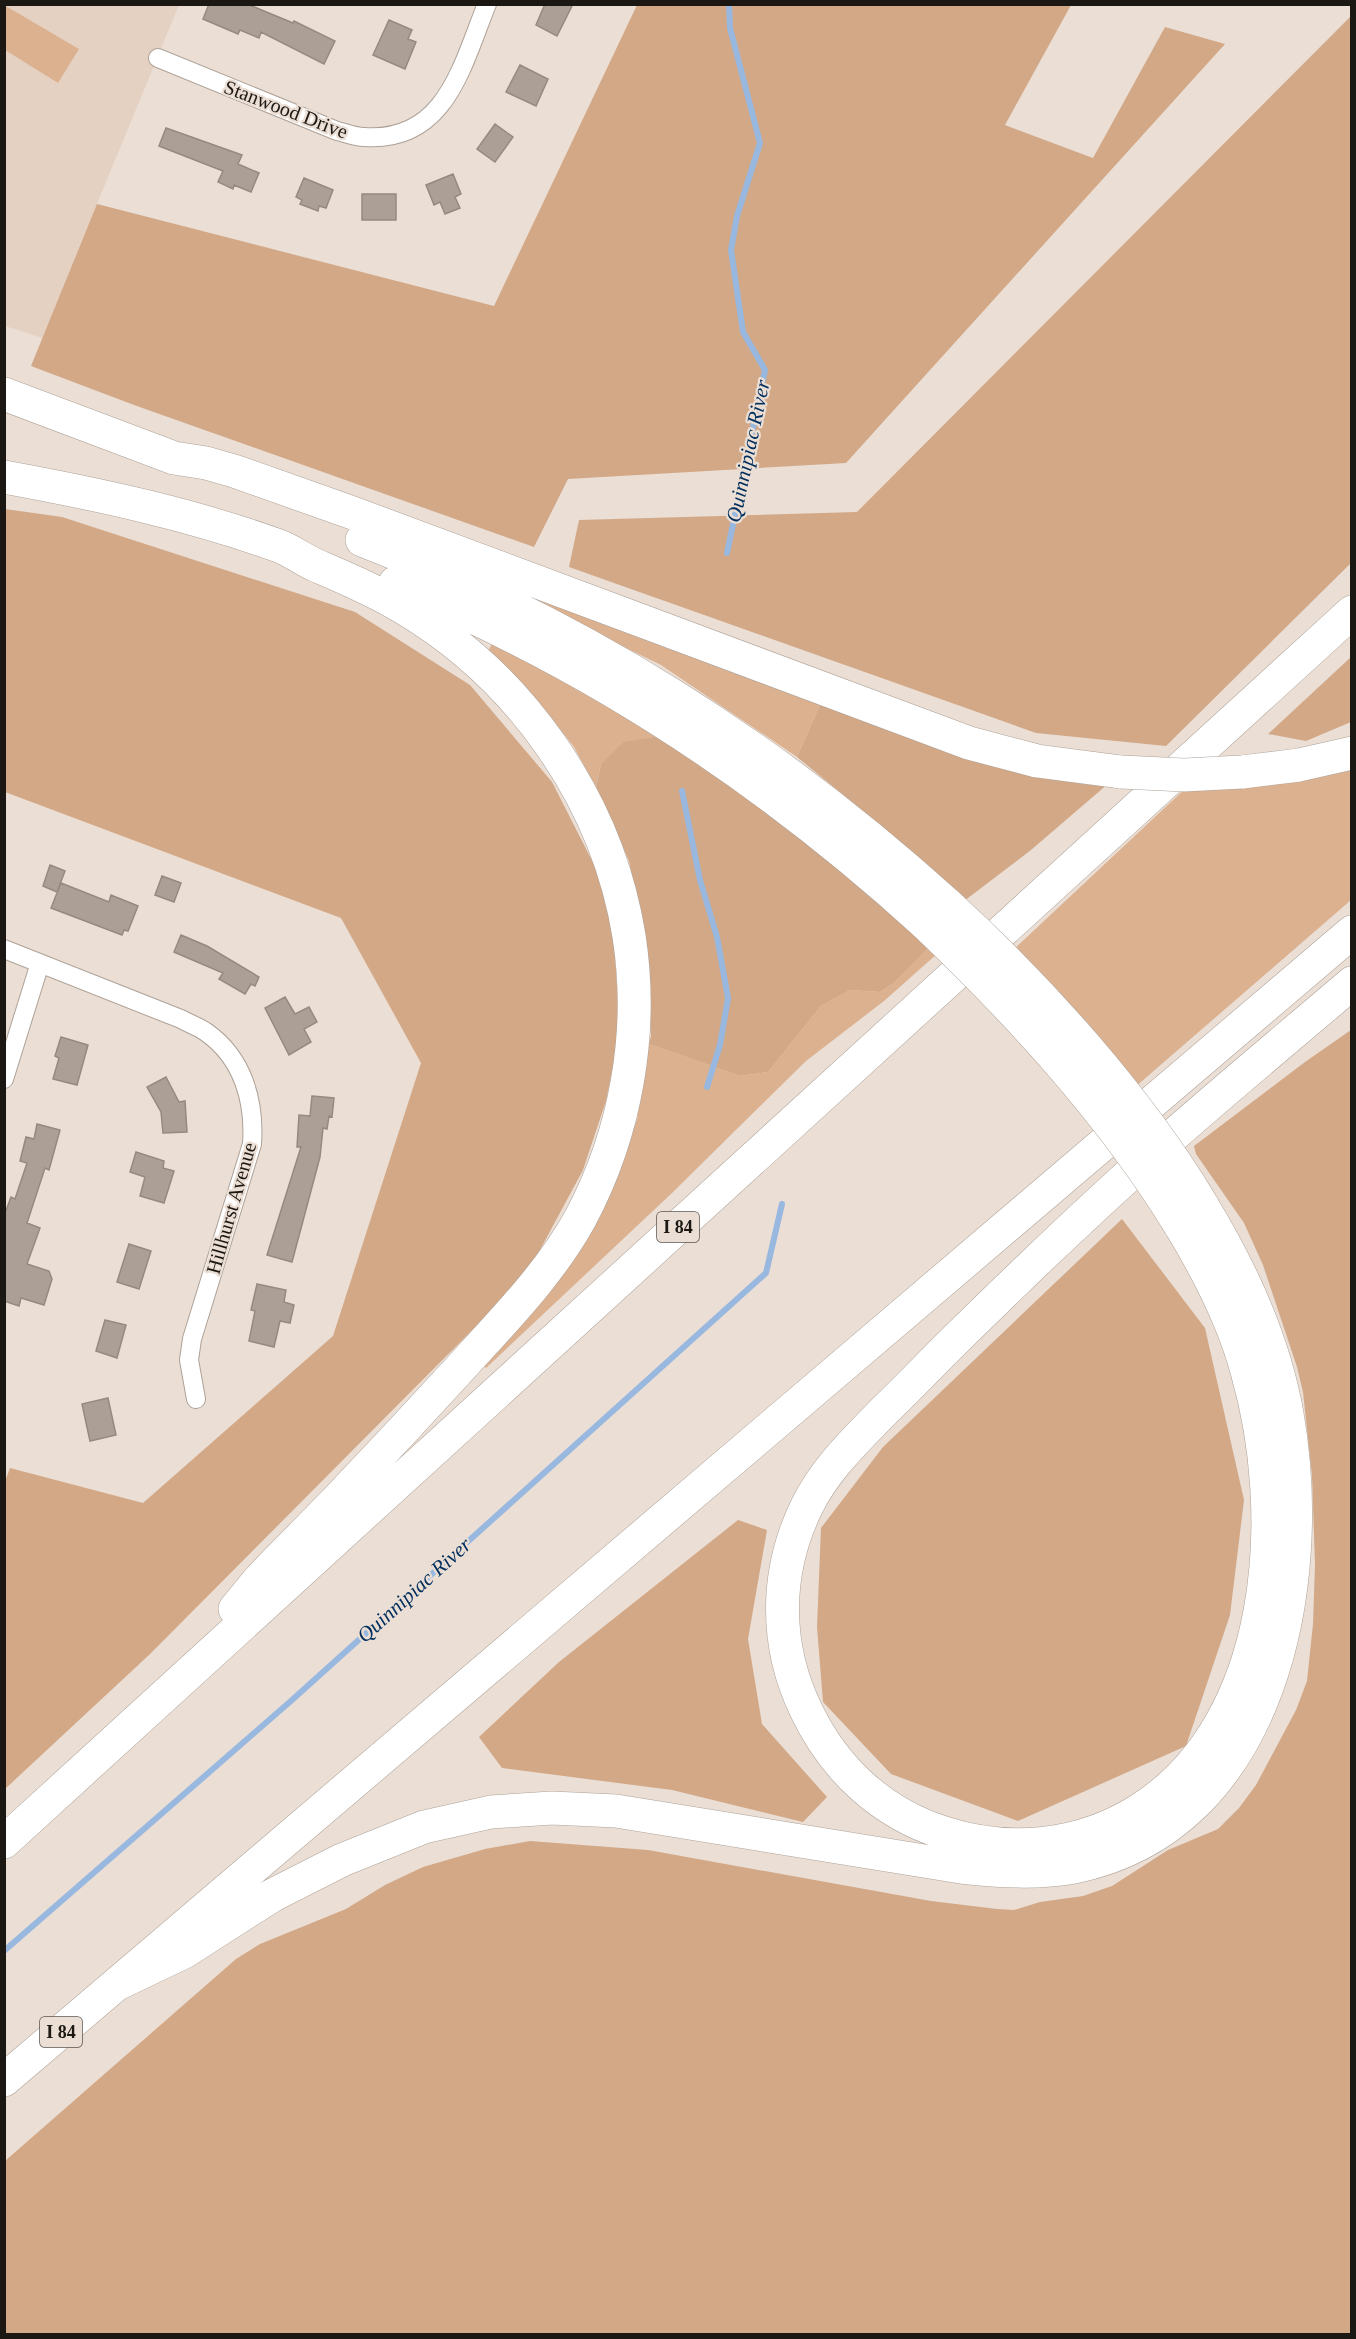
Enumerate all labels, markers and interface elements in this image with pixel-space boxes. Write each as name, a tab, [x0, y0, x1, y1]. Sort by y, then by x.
street label: Stanwood Drive	[221, 75, 351, 143]
water label: Quinnipiac River	[721, 377, 775, 525]
street label: Hillhurst Avenue	[202, 1140, 260, 1276]
road number: I 84	[657, 1212, 699, 1242]
water label: Quinnipiac River	[352, 1532, 477, 1648]
road number: I 84	[40, 2017, 82, 2047]

